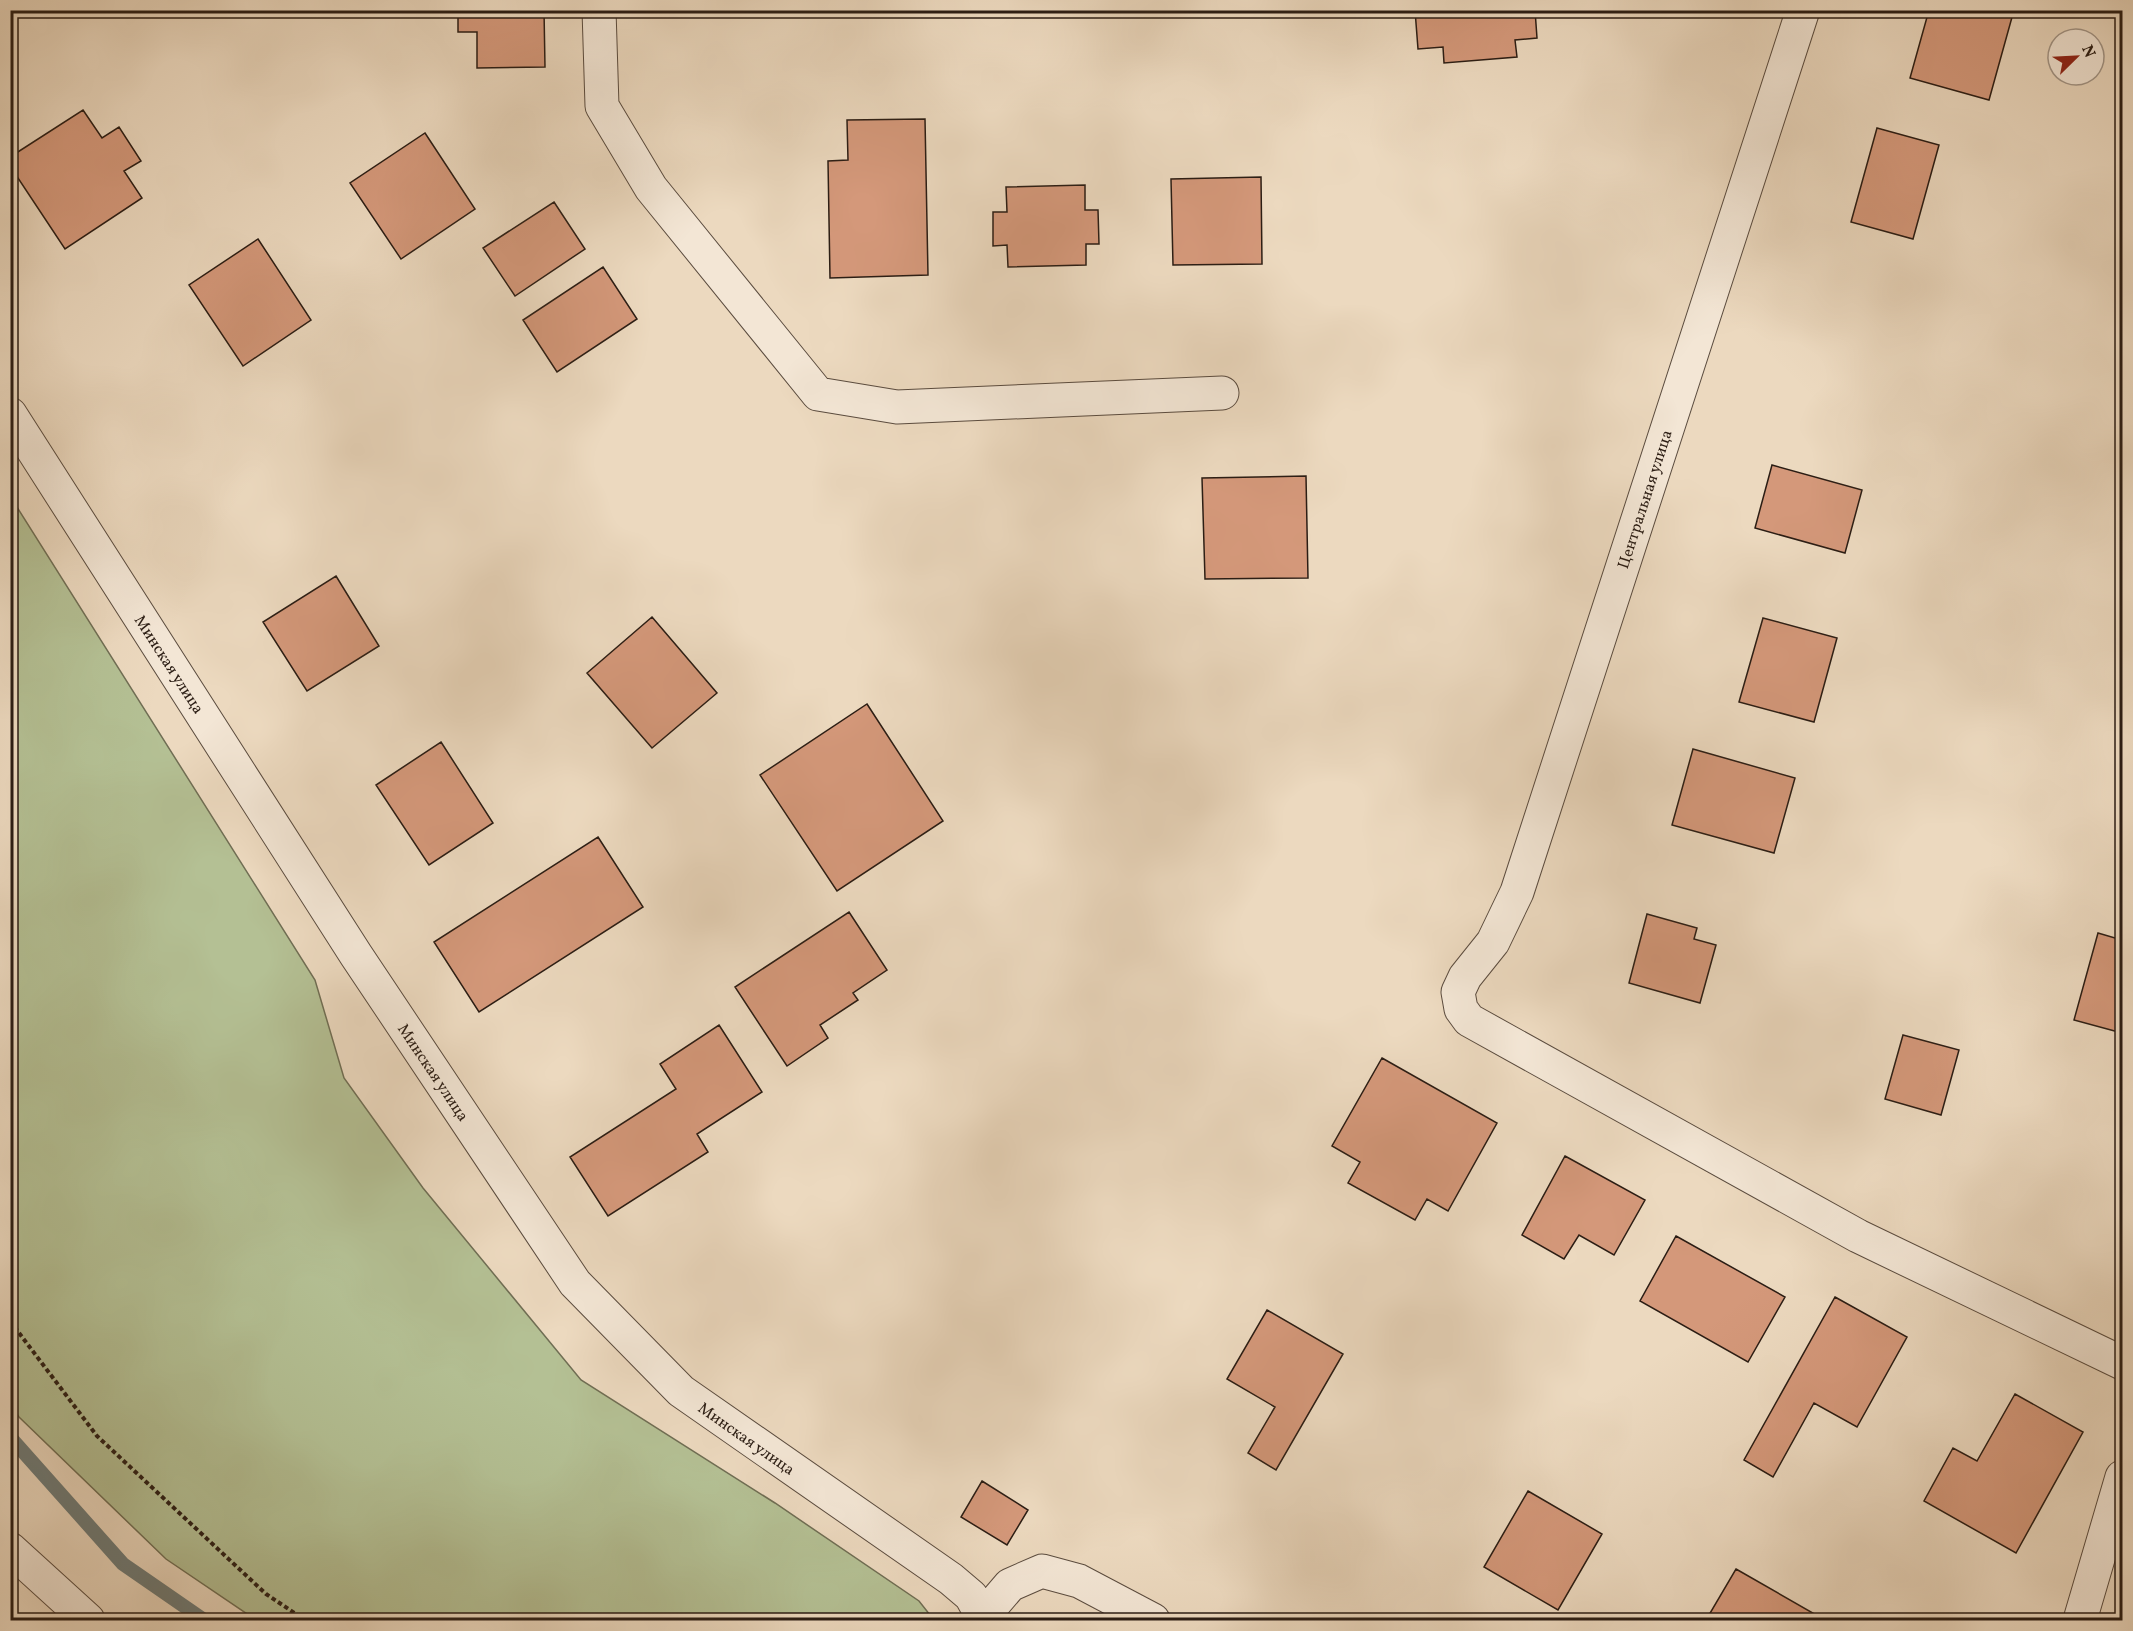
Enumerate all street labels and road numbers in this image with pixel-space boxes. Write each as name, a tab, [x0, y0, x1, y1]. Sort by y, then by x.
street label: Центральная улица	[1613, 427, 1679, 572]
street label: Минская улица	[128, 611, 209, 719]
street label: Минская улица	[391, 1020, 473, 1126]
street label: Минская улица	[693, 1398, 799, 1481]

